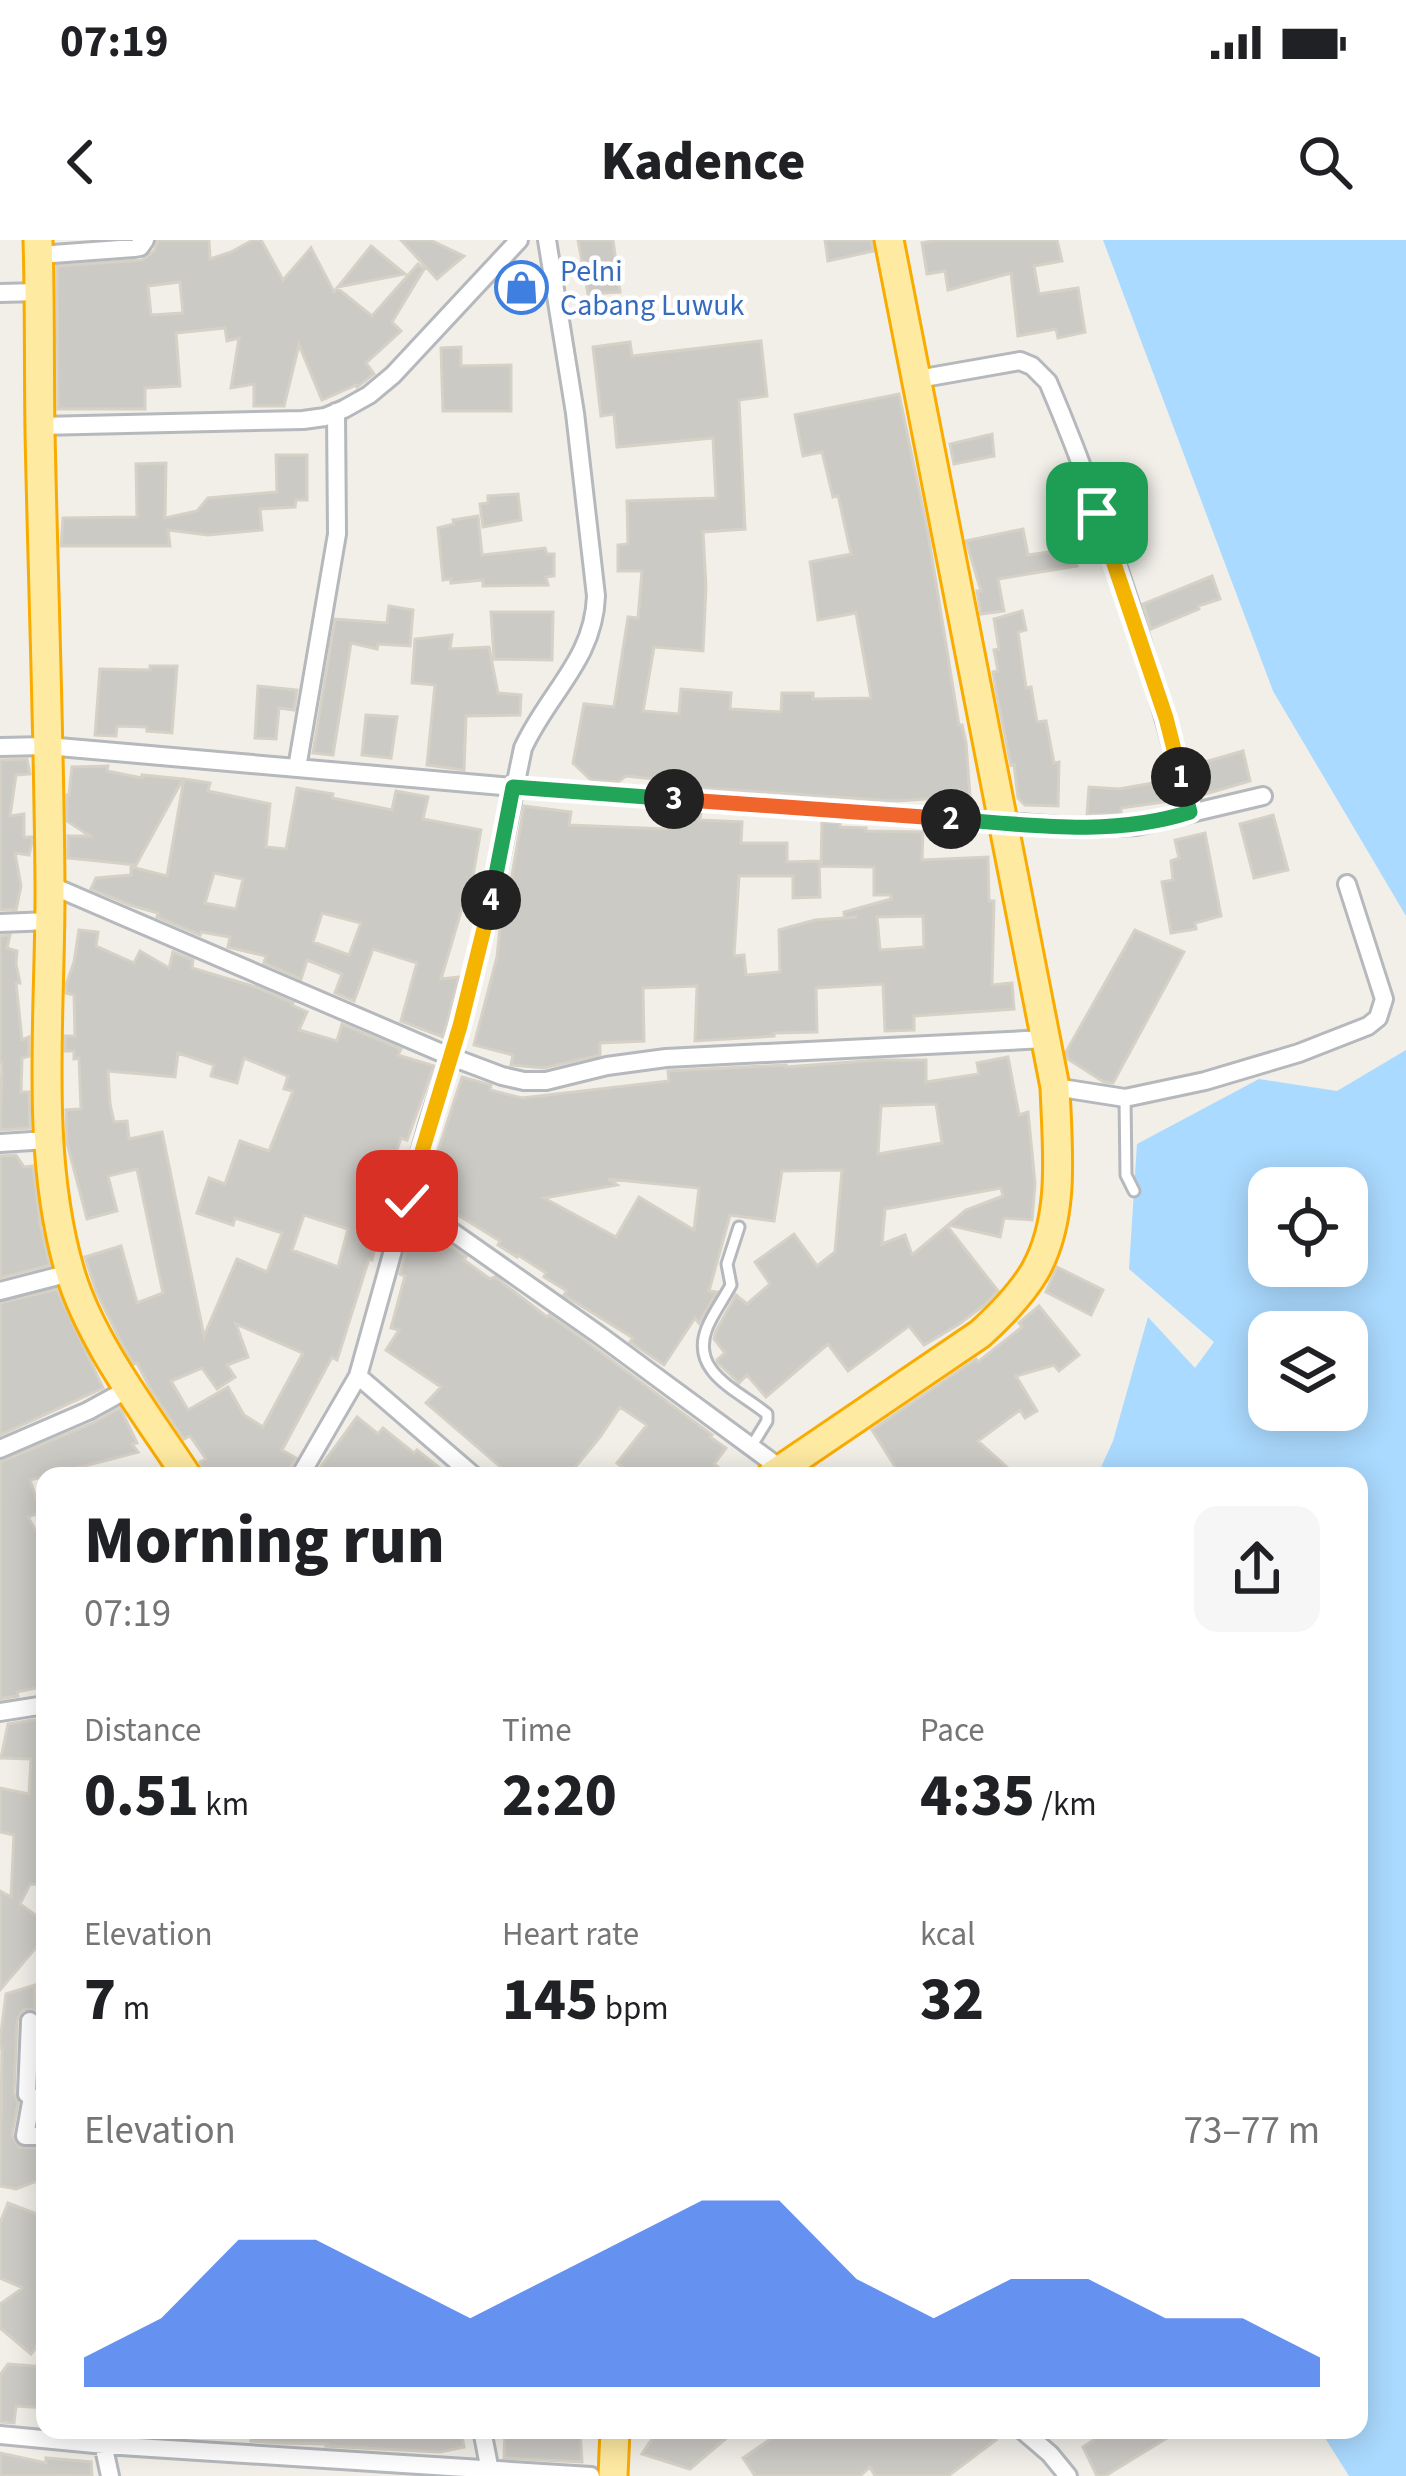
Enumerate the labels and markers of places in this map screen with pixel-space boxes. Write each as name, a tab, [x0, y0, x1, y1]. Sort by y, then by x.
place label: Pelni Cabang Luwuk	[560, 250, 745, 327]
shop icon: Pelni Cabang Luwuk	[493, 260, 549, 316]
pin	[1046, 462, 1148, 564]
pin: 1	[1151, 747, 1211, 807]
pin: 3	[644, 769, 704, 829]
pin: 2	[921, 789, 981, 849]
pin: 4	[461, 870, 521, 930]
pin	[356, 1150, 458, 1252]

